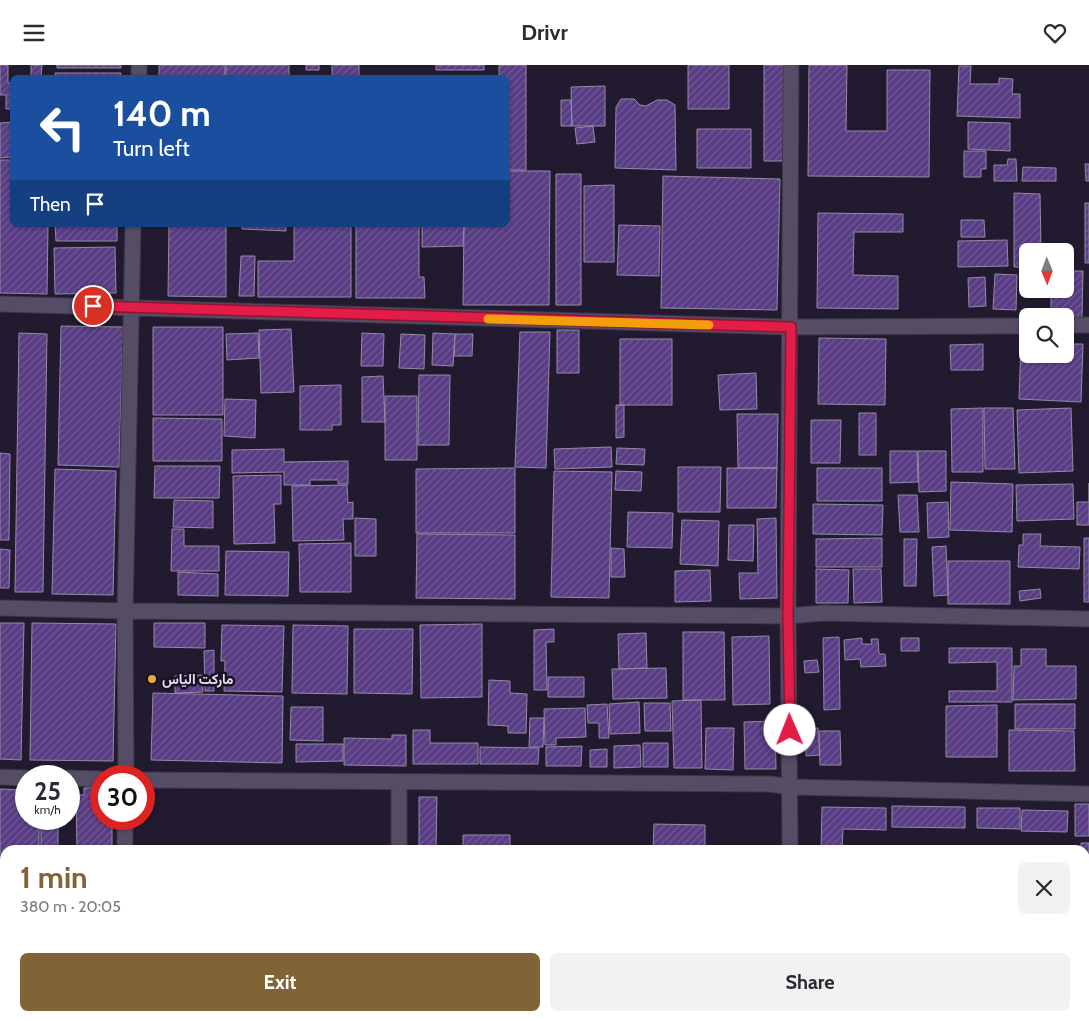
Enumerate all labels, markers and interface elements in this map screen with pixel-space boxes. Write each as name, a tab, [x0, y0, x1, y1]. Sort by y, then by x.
icon: menu	[20, 19, 48, 47]
text: Drivr	[521, 19, 568, 46]
icon: heart	[1041, 19, 1069, 47]
text: 140 m	[113, 92, 211, 135]
icon: left	[30, 95, 95, 160]
text: Turn left	[113, 135, 190, 162]
icon: arrive	[81, 190, 109, 218]
text: Then	[30, 193, 71, 216]
north arrow	[1019, 243, 1074, 297]
map controls	[1019, 243, 1074, 363]
pin	[72, 285, 114, 327]
icon: arrive	[79, 292, 107, 320]
button: search	[1019, 308, 1074, 363]
place label: مارکت الیاس	[162, 670, 234, 688]
marker: مارکت الیاس	[146, 673, 158, 685]
position arrow	[763, 703, 815, 755]
speed limit sign: 30	[90, 765, 155, 830]
text: 25	[34, 776, 61, 806]
text: km/h	[34, 802, 61, 817]
text: 1 min	[20, 859, 88, 896]
button: close	[1018, 862, 1070, 914]
text: 380 m · 20:05	[20, 897, 121, 916]
button: Exit	[20, 953, 540, 1011]
button: Share	[550, 953, 1070, 1011]

